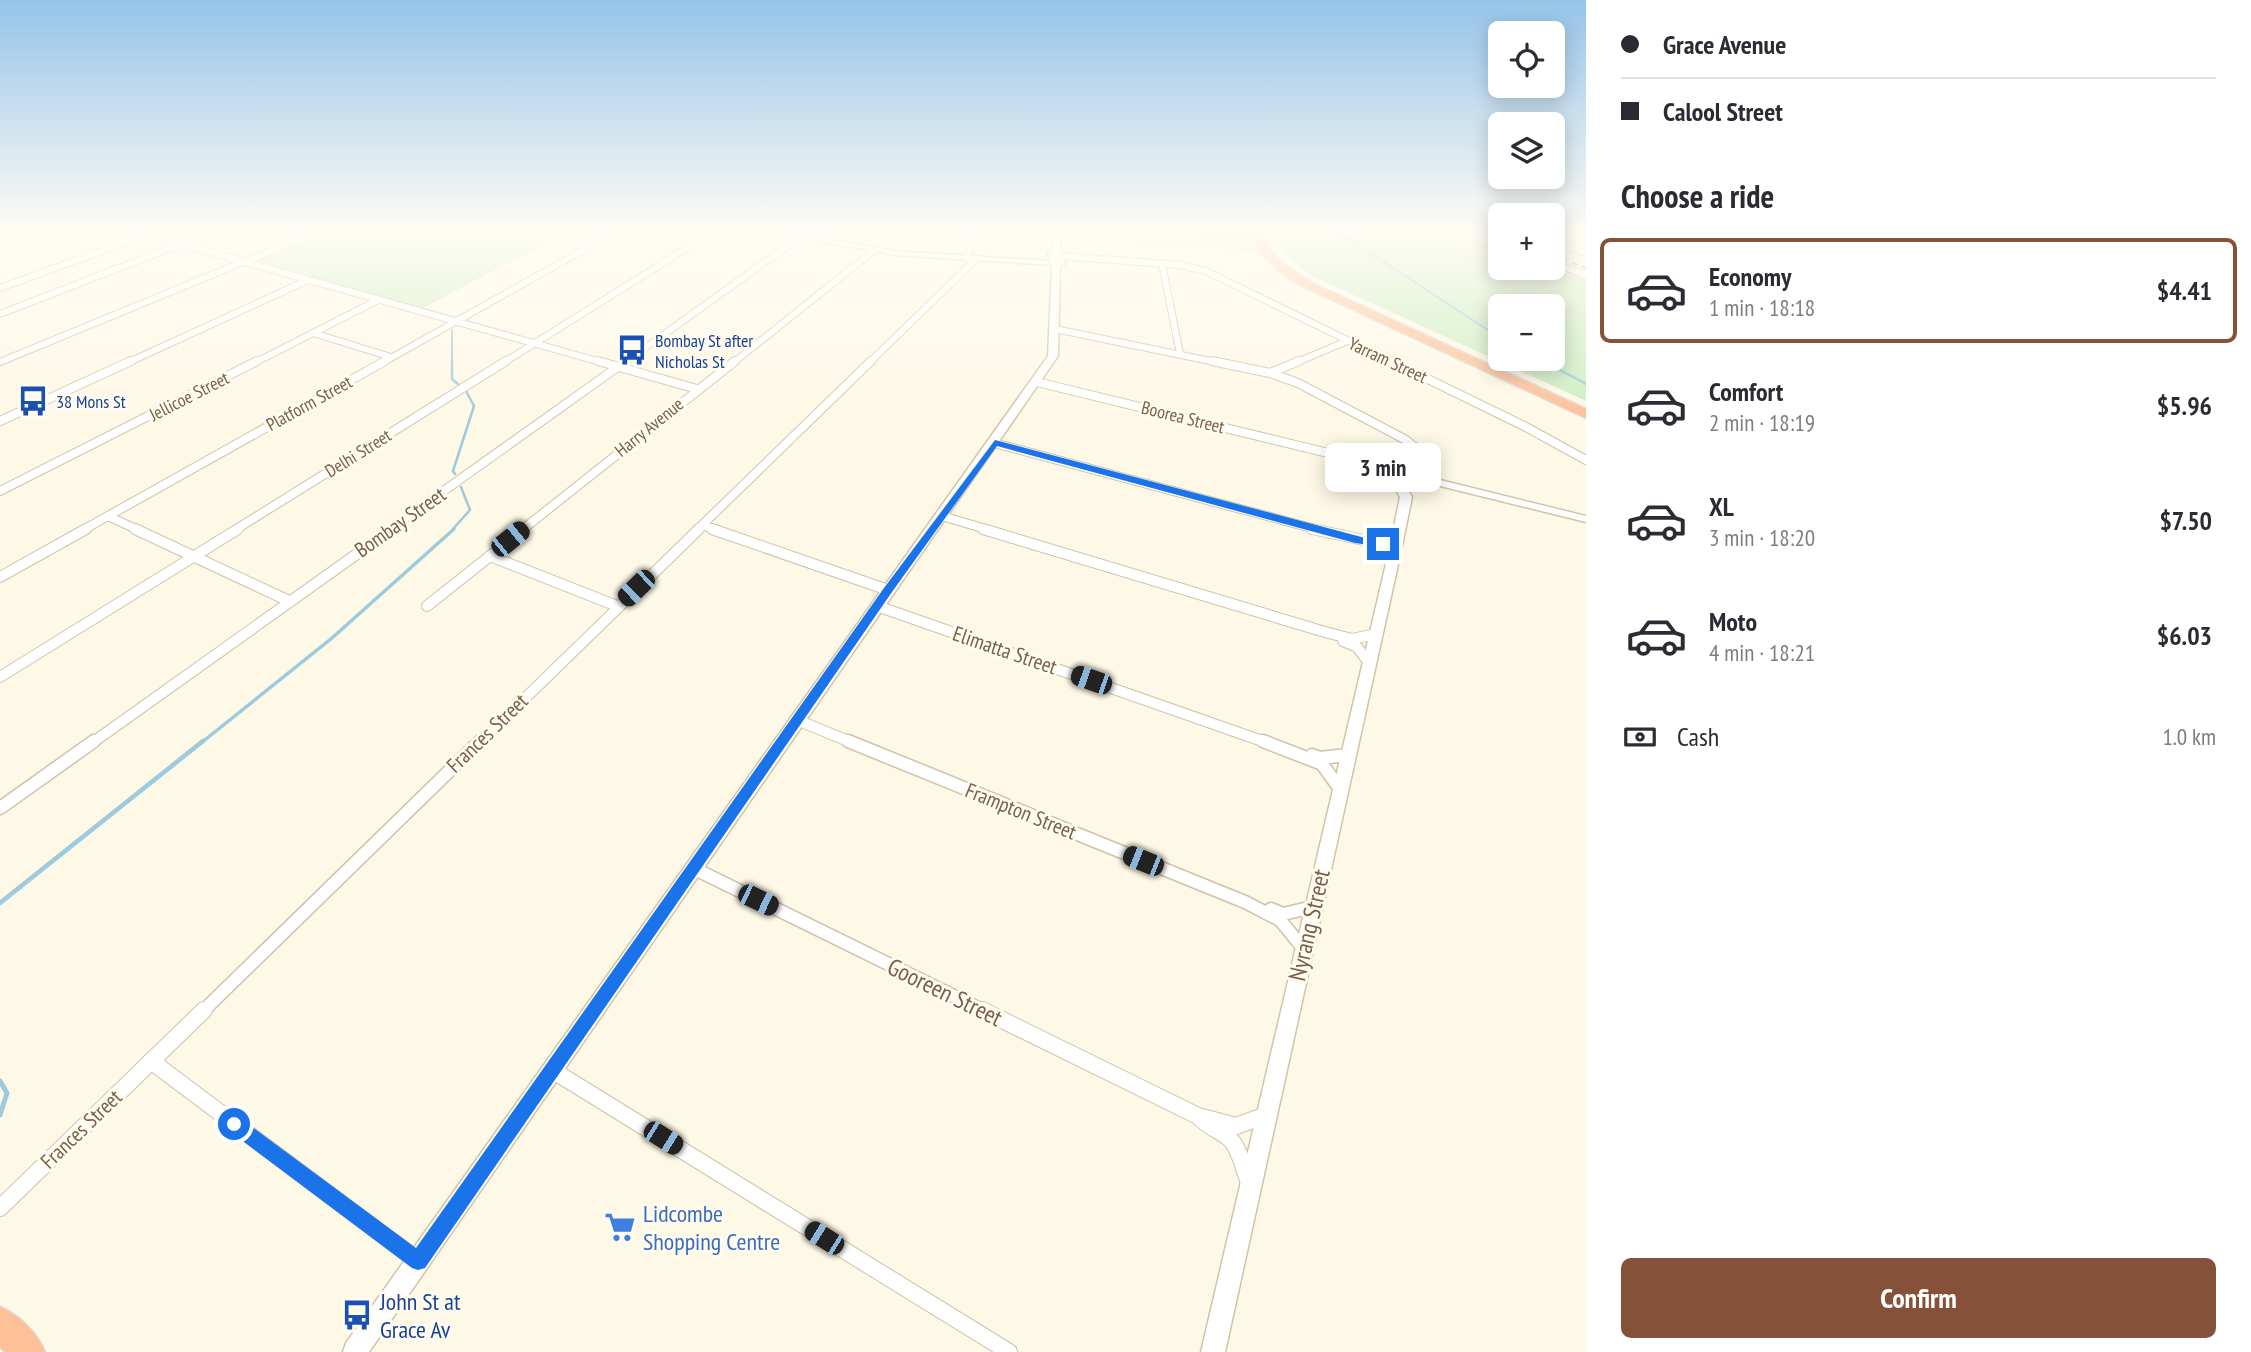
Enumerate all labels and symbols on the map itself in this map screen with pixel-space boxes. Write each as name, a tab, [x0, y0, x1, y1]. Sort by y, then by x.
place label: Bombay St after Nicholas St	[655, 329, 753, 373]
street label: Yarram Street	[1345, 332, 1431, 388]
bus stop icon: Bombay St after Nicholas St	[615, 333, 649, 367]
street label: Jellicoe Street	[144, 366, 233, 426]
street label: Platform Street	[262, 370, 356, 436]
bus stop icon: 38 Mons St	[16, 384, 50, 418]
place label: 38 Mons St	[56, 390, 126, 413]
street label: Harry Avenue	[610, 392, 688, 462]
street label: Boorea Street	[1139, 396, 1227, 438]
street label: Delhi Street	[321, 424, 396, 482]
callout: 3 min	[1325, 442, 1441, 491]
street label: Bombay Street	[349, 481, 451, 563]
car	[488, 518, 533, 560]
route end	[1367, 528, 1399, 560]
car	[614, 566, 659, 610]
street label: Elimatta Street	[949, 620, 1061, 680]
car	[1068, 663, 1115, 697]
street label: Frances Street	[441, 687, 534, 778]
street label: Frampton Street	[961, 776, 1081, 846]
car	[1120, 843, 1167, 879]
street label: Nyrang Street	[1281, 866, 1337, 984]
car	[735, 881, 782, 919]
street label: Gooreen Street	[882, 951, 1008, 1033]
street label: Frances Street	[35, 1083, 128, 1174]
route start	[218, 1108, 250, 1140]
car	[640, 1118, 687, 1158]
place label: Lidcombe Shopping Centre	[643, 1198, 780, 1257]
supermarket icon: Lidcombe Shopping Centre	[603, 1210, 637, 1244]
car	[801, 1218, 848, 1258]
place label: John St at Grace Av	[379, 1286, 461, 1345]
bus stop icon: John St at Grace Av	[340, 1298, 374, 1332]

